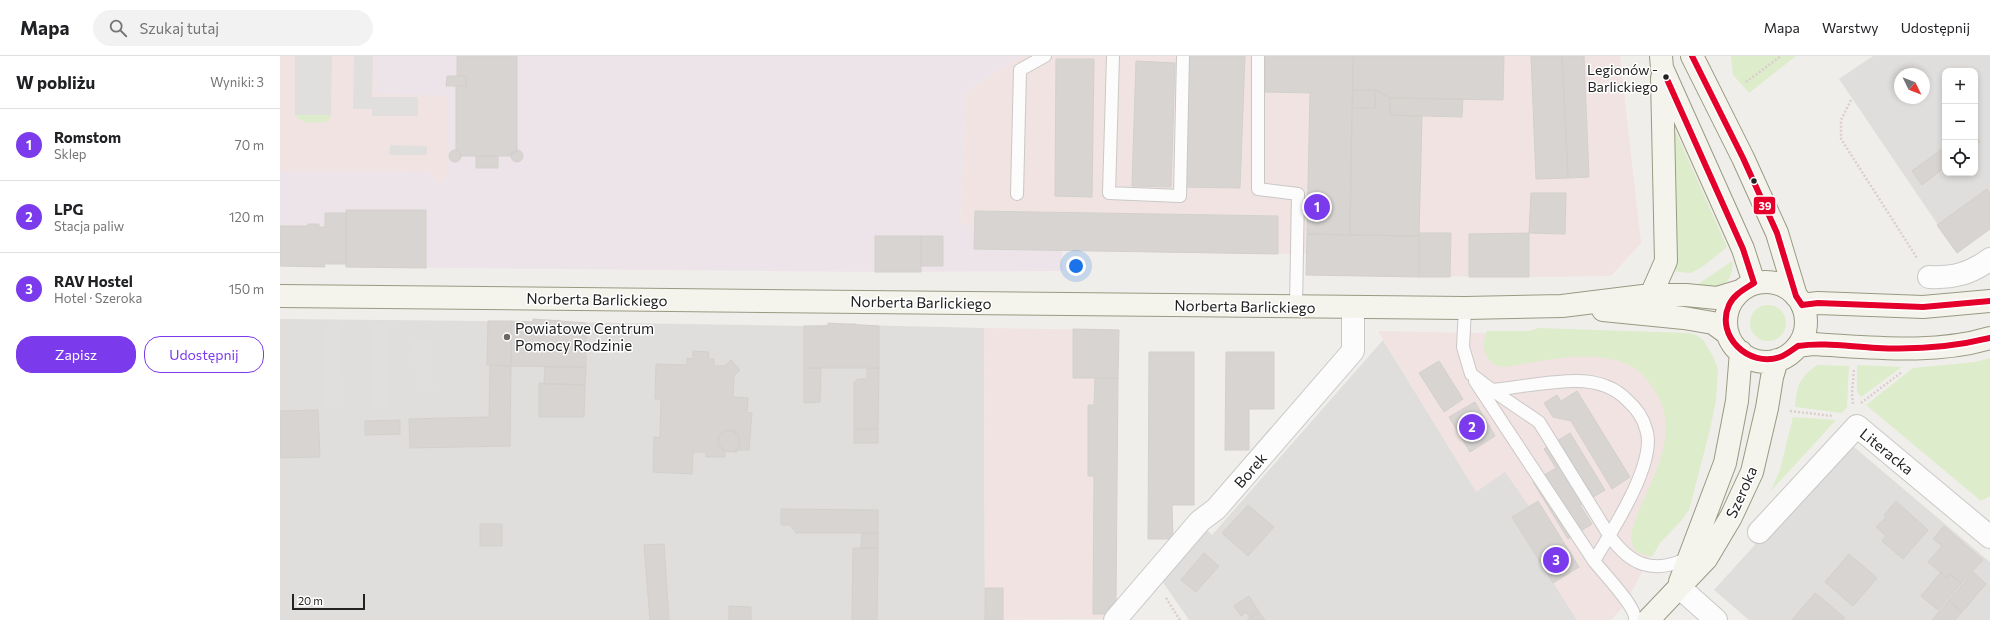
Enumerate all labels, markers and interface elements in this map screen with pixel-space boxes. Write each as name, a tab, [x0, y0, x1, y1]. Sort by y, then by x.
search box	[93, 10, 373, 46]
text: Mapa	[20, 16, 69, 39]
icon: search	[107, 17, 129, 39]
text: Szukaj tutaj	[139, 19, 219, 37]
text: Mapa	[1764, 19, 1800, 36]
text: Warstwy	[1822, 19, 1879, 36]
text: Udostępnij	[1901, 19, 1970, 36]
place label: Legionów - Barlickiego	[1587, 61, 1658, 95]
north arrow	[1894, 68, 1930, 104]
map controls	[1942, 68, 1978, 176]
button: +	[1942, 68, 1978, 104]
text: W pobliżu	[16, 72, 95, 93]
marker: Legionów - Barlickiego	[1661, 72, 1671, 82]
text: Wyniki: 3	[210, 74, 264, 90]
button: −	[1942, 104, 1978, 140]
text: Romstom	[54, 128, 121, 146]
text: 1	[26, 137, 32, 153]
text: 70 m	[235, 137, 264, 153]
button: locate	[1942, 140, 1978, 176]
text: Sklep	[54, 146, 87, 162]
unlabelled marker	[1749, 176, 1759, 186]
pin: 1	[1304, 192, 1330, 222]
line badge: 39	[1753, 196, 1776, 215]
text: 39	[1758, 199, 1772, 212]
text: LPG	[54, 200, 83, 218]
text: 2	[25, 209, 33, 225]
text: 120 m	[229, 209, 264, 225]
text: Stacja paliw	[54, 218, 124, 234]
your location	[1066, 256, 1086, 276]
text: RAV Hostel	[54, 272, 133, 290]
text: 3	[25, 281, 33, 297]
text: 150 m	[229, 281, 264, 297]
street label: Norberta Barlickiego	[526, 289, 668, 309]
text: Hotel · Szeroka	[54, 290, 142, 306]
street label: Norberta Barlickiego	[850, 292, 992, 312]
street label: Norberta Barlickiego	[1174, 296, 1316, 316]
place label: Powiatowe Centrum Pomocy Rodzinie	[515, 319, 654, 354]
marker: Powiatowe Centrum Pomocy Rodzinie	[502, 332, 512, 342]
button: Zapisz	[16, 336, 136, 373]
button: Udostępnij	[144, 336, 264, 373]
pin: 2	[1459, 412, 1485, 442]
street label: Literacka	[1857, 424, 1917, 478]
street label: Borek	[1230, 449, 1270, 491]
street label: Szeroka	[1722, 463, 1760, 521]
pin: 3	[1543, 545, 1569, 575]
scale bar	[292, 592, 365, 611]
text: 20 m	[298, 594, 323, 607]

